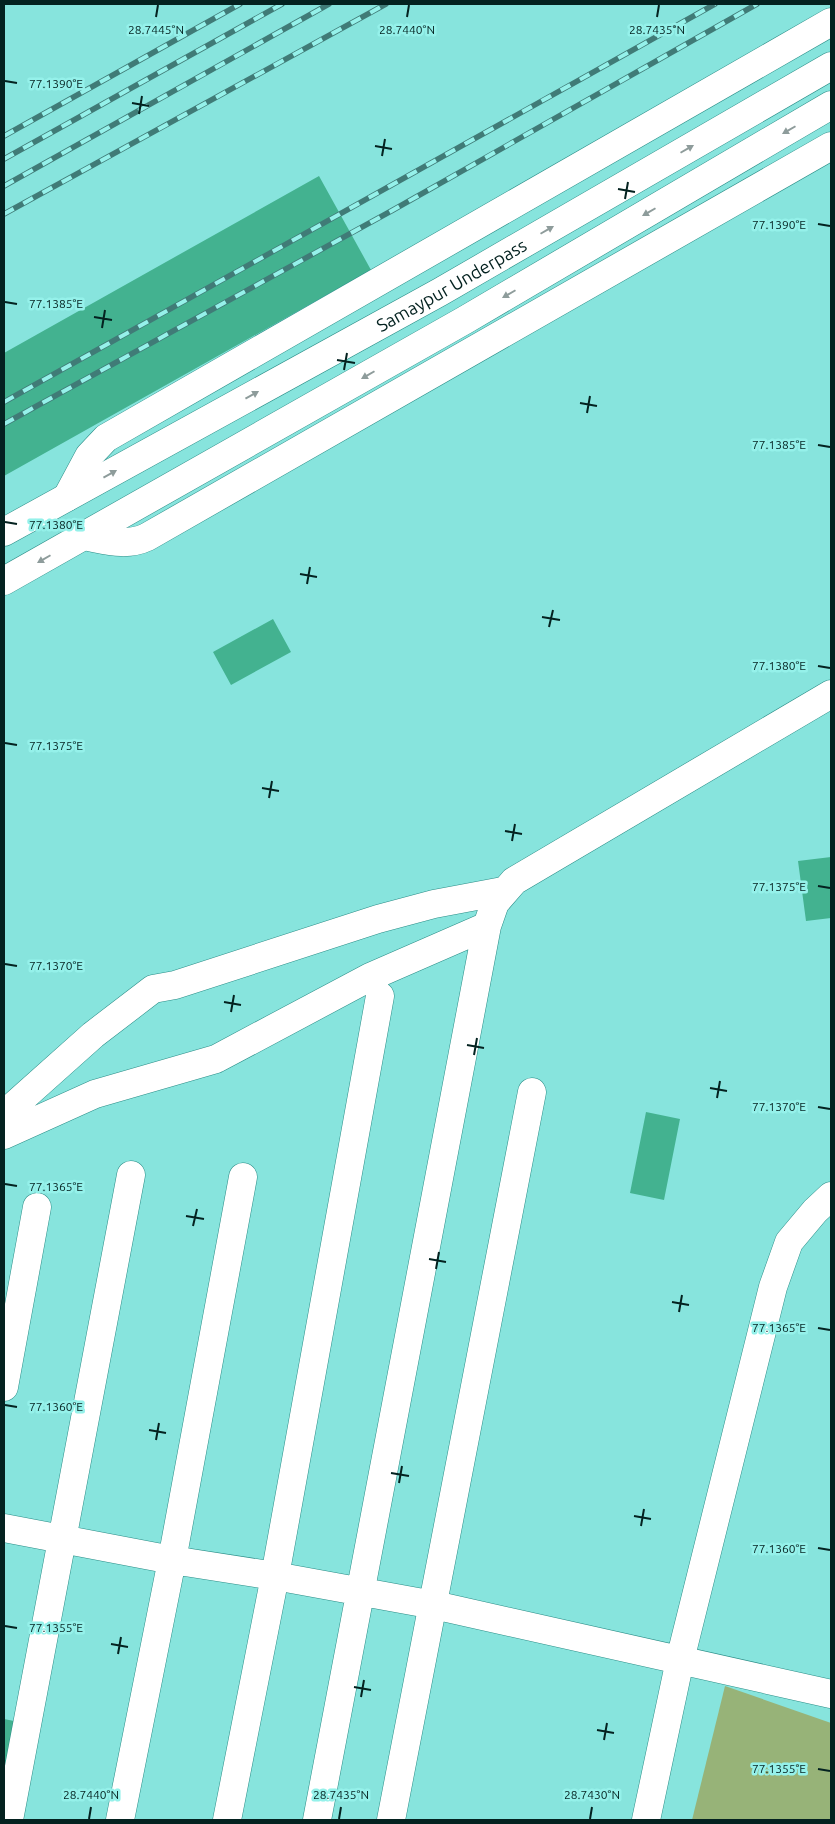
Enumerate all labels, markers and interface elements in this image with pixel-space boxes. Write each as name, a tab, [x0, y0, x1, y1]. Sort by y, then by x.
text: 28.7445°N	[128, 23, 184, 36]
text: 28.7440°N	[379, 23, 435, 36]
text: 28.7435°N	[629, 23, 685, 36]
text: 77.1390°E	[29, 77, 83, 90]
one-way arrow	[783, 125, 796, 134]
one-way arrow	[680, 145, 695, 153]
one-way arrow	[642, 207, 656, 216]
text: 77.1390°E	[752, 218, 806, 231]
one-way arrow	[540, 226, 553, 235]
street label: Samaypur Underpass	[373, 234, 530, 335]
one-way arrow	[501, 290, 516, 298]
text: 77.1385°E	[29, 297, 83, 310]
one-way arrow	[360, 371, 375, 379]
one-way arrow	[246, 391, 259, 400]
text: 77.1385°E	[752, 438, 806, 451]
one-way arrow	[103, 469, 117, 478]
text: 77.1380°E	[29, 518, 83, 531]
one-way arrow	[37, 554, 50, 563]
text: 77.1380°E	[752, 659, 806, 672]
text: 77.1375°E	[29, 739, 83, 752]
text: 77.1375°E	[752, 880, 806, 893]
text: 77.1370°E	[29, 959, 83, 972]
text: 77.1370°E	[752, 1100, 806, 1113]
text: 77.1365°E	[29, 1180, 83, 1193]
text: 77.1365°E	[752, 1321, 806, 1334]
text: 77.1360°E	[29, 1400, 83, 1413]
text: 77.1360°E	[752, 1542, 806, 1555]
text: 77.1355°E	[29, 1621, 83, 1634]
text: 77.1355°E	[752, 1762, 806, 1775]
text: 28.7440°N	[63, 1788, 119, 1801]
text: 28.7435°N	[313, 1788, 369, 1801]
text: 28.7430°N	[564, 1788, 620, 1801]

